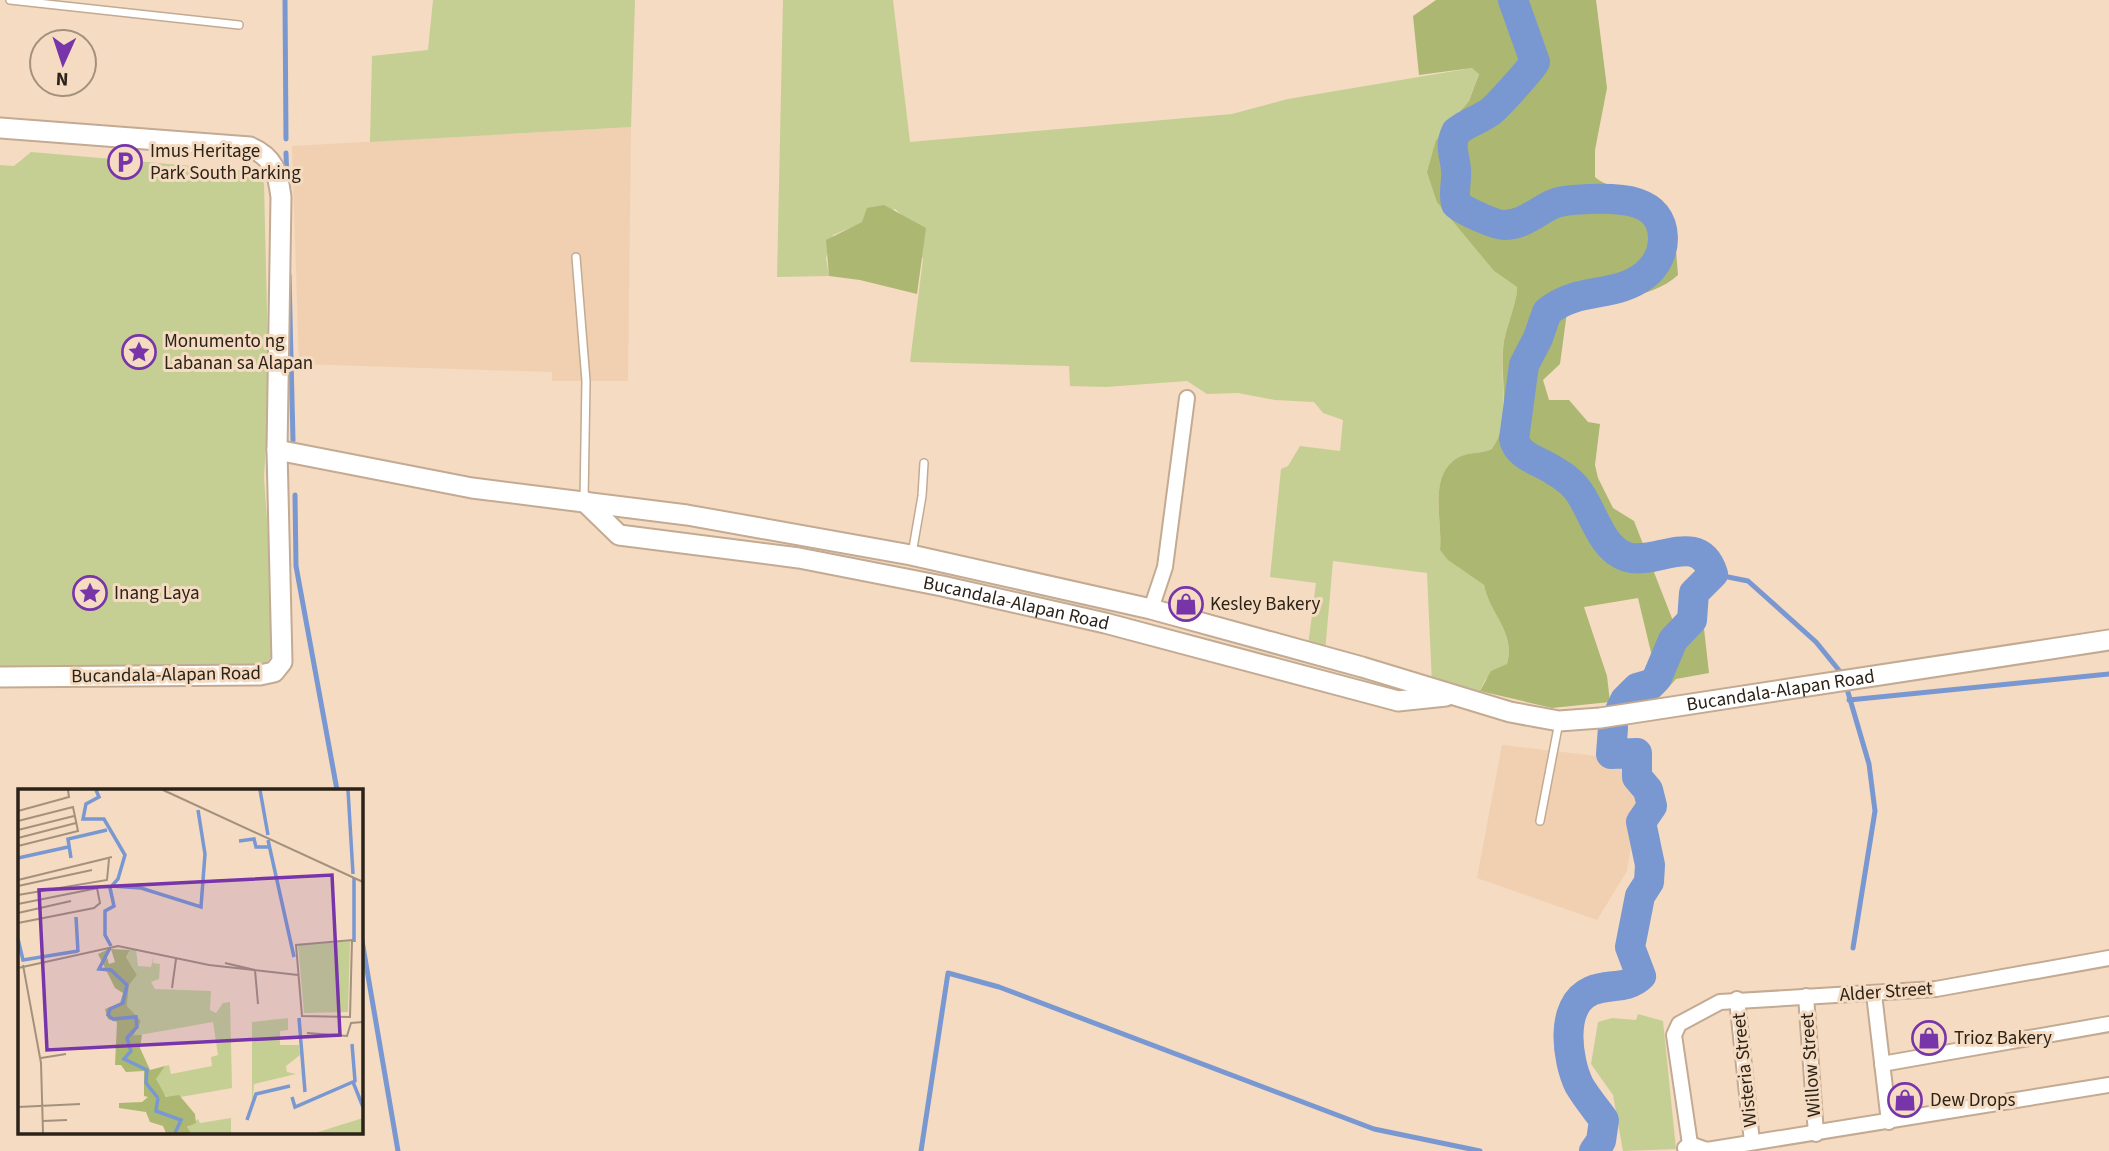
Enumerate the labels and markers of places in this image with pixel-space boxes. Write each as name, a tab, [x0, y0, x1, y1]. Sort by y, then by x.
place label: Imus Heritage Park South Parking	[150, 138, 301, 187]
parking icon: Imus Heritage Park South Parking	[106, 143, 144, 181]
place label: Monumento ng Labanan sa Alapan	[164, 328, 313, 377]
place icon: Monumento ng Labanan sa Alapan	[120, 333, 158, 371]
place icon: Inang Laya	[71, 574, 109, 612]
place label: Inang Laya	[114, 580, 200, 607]
shop icon: Kesley Bakery	[1167, 585, 1205, 623]
place label: Kesley Bakery	[1210, 591, 1321, 618]
shop icon: Trioz Bakery	[1910, 1019, 1948, 1057]
place label: Trioz Bakery	[1954, 1025, 2052, 1052]
shop icon: Dew Drops	[1886, 1081, 1924, 1119]
place label: Dew Drops	[1930, 1087, 2016, 1114]

